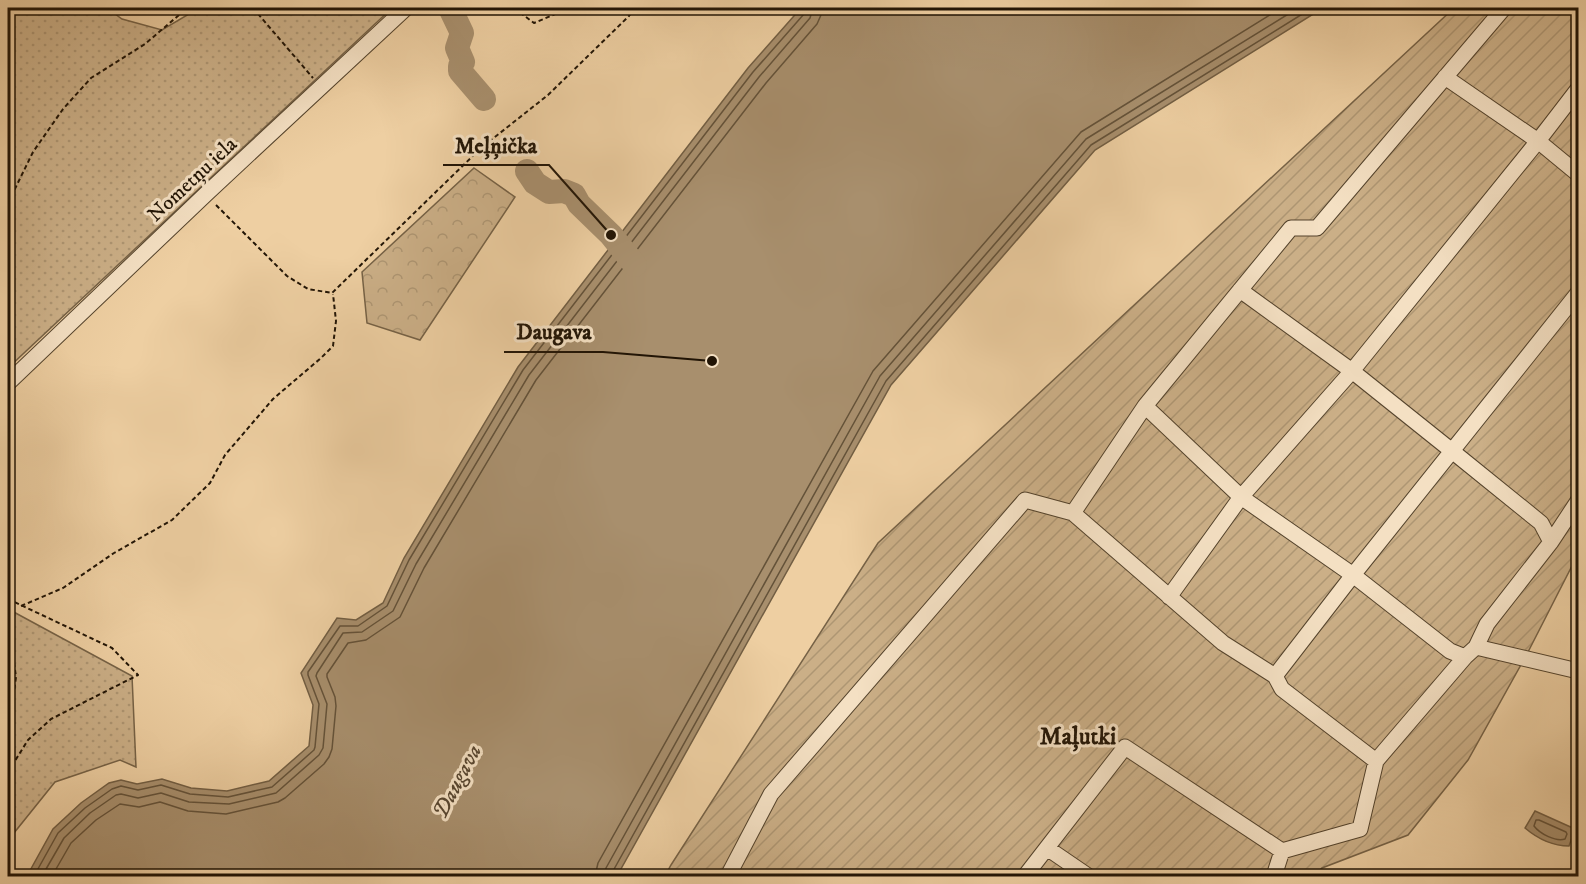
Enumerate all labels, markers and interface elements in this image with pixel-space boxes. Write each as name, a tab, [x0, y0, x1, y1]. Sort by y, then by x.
callout: Meļņička	[443, 125, 549, 165]
street label: Nometņu iela	[142, 132, 243, 228]
text: Meļņička	[455, 133, 538, 160]
callout: Daugava	[504, 312, 603, 352]
text: Daugava	[516, 319, 592, 346]
district label: Maļutki	[1040, 722, 1116, 752]
water label: Daugava	[427, 740, 488, 823]

